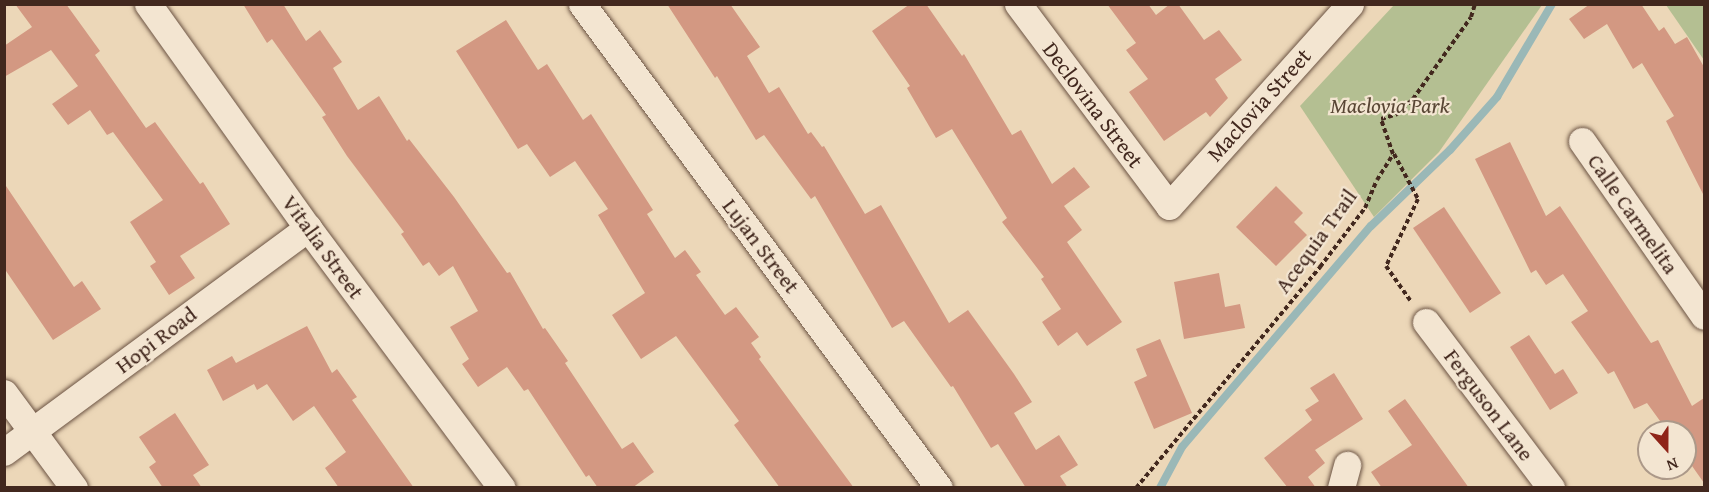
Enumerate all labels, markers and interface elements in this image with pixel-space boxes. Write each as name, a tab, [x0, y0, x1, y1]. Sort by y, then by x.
street label: Declovina Street	[1037, 37, 1149, 173]
street label: Maclovia Street	[1201, 43, 1317, 167]
park label: Maclovia Park	[1330, 93, 1450, 119]
street label: Calle Carmelita	[1582, 149, 1684, 279]
street label: Acequia Trail	[1269, 184, 1363, 298]
street label: Vitalia Street	[276, 190, 370, 304]
street label: Lujan Street	[717, 193, 805, 299]
street label: Hopi Road	[110, 301, 202, 379]
street label: Ferguson Lane	[1438, 344, 1540, 466]
north arrow	[1637, 420, 1697, 480]
text: N	[1663, 452, 1682, 478]

